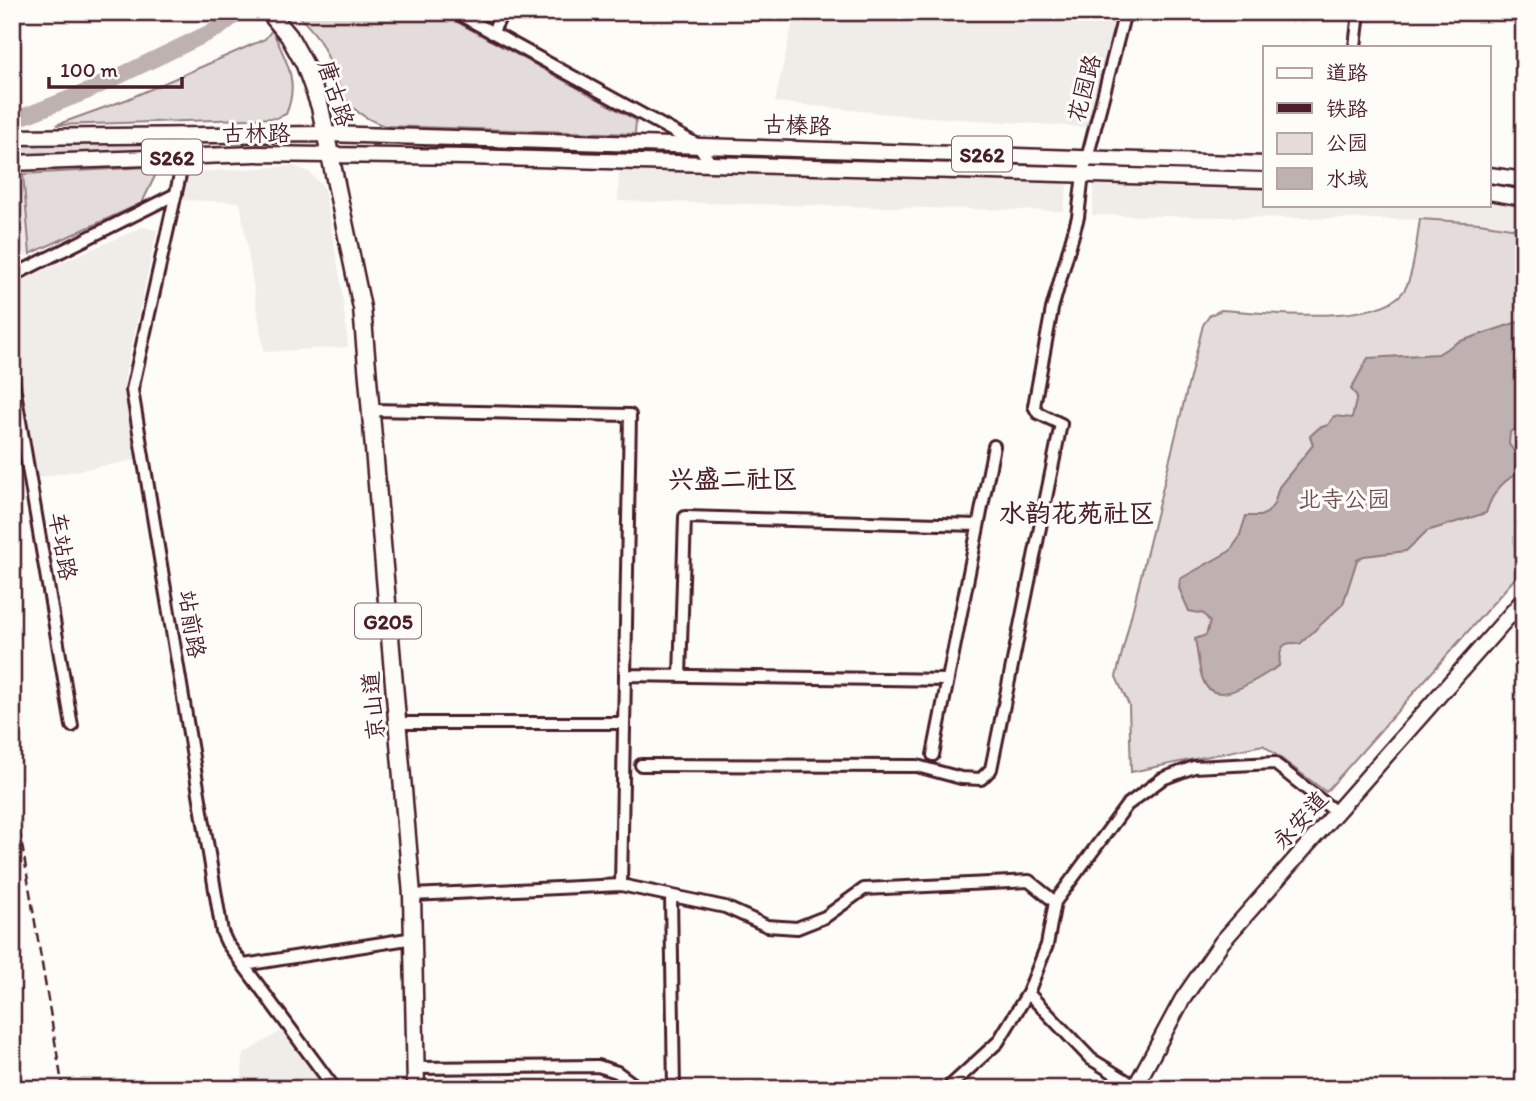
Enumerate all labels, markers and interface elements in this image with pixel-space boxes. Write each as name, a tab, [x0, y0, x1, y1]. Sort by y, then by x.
scale bar	[49, 46, 182, 90]
legend	[1263, 46, 1490, 206]
street label: 花园路	[1062, 51, 1106, 125]
street label: 唐古路	[312, 56, 360, 130]
text: 100 m	[60, 57, 118, 82]
text: 道路	[1326, 60, 1368, 85]
text: 铁路	[1326, 96, 1368, 121]
street label: 古榛路	[762, 110, 832, 140]
street label: 古林路	[222, 119, 291, 147]
text: 公园	[1326, 130, 1368, 155]
road number: S262	[952, 136, 1012, 172]
road number: S262	[142, 140, 202, 174]
text: 水域	[1326, 166, 1368, 191]
district label: 兴盛二社区	[668, 463, 798, 495]
park label: 北寺公园	[1298, 485, 1390, 513]
district label: 水韵花苑社区	[999, 497, 1155, 529]
street label: 车站路	[43, 510, 83, 582]
street label: 站前路	[173, 588, 211, 660]
road number: G205	[355, 604, 421, 638]
street label: 京山道	[356, 670, 390, 742]
street label: 永安道	[1267, 785, 1333, 855]

